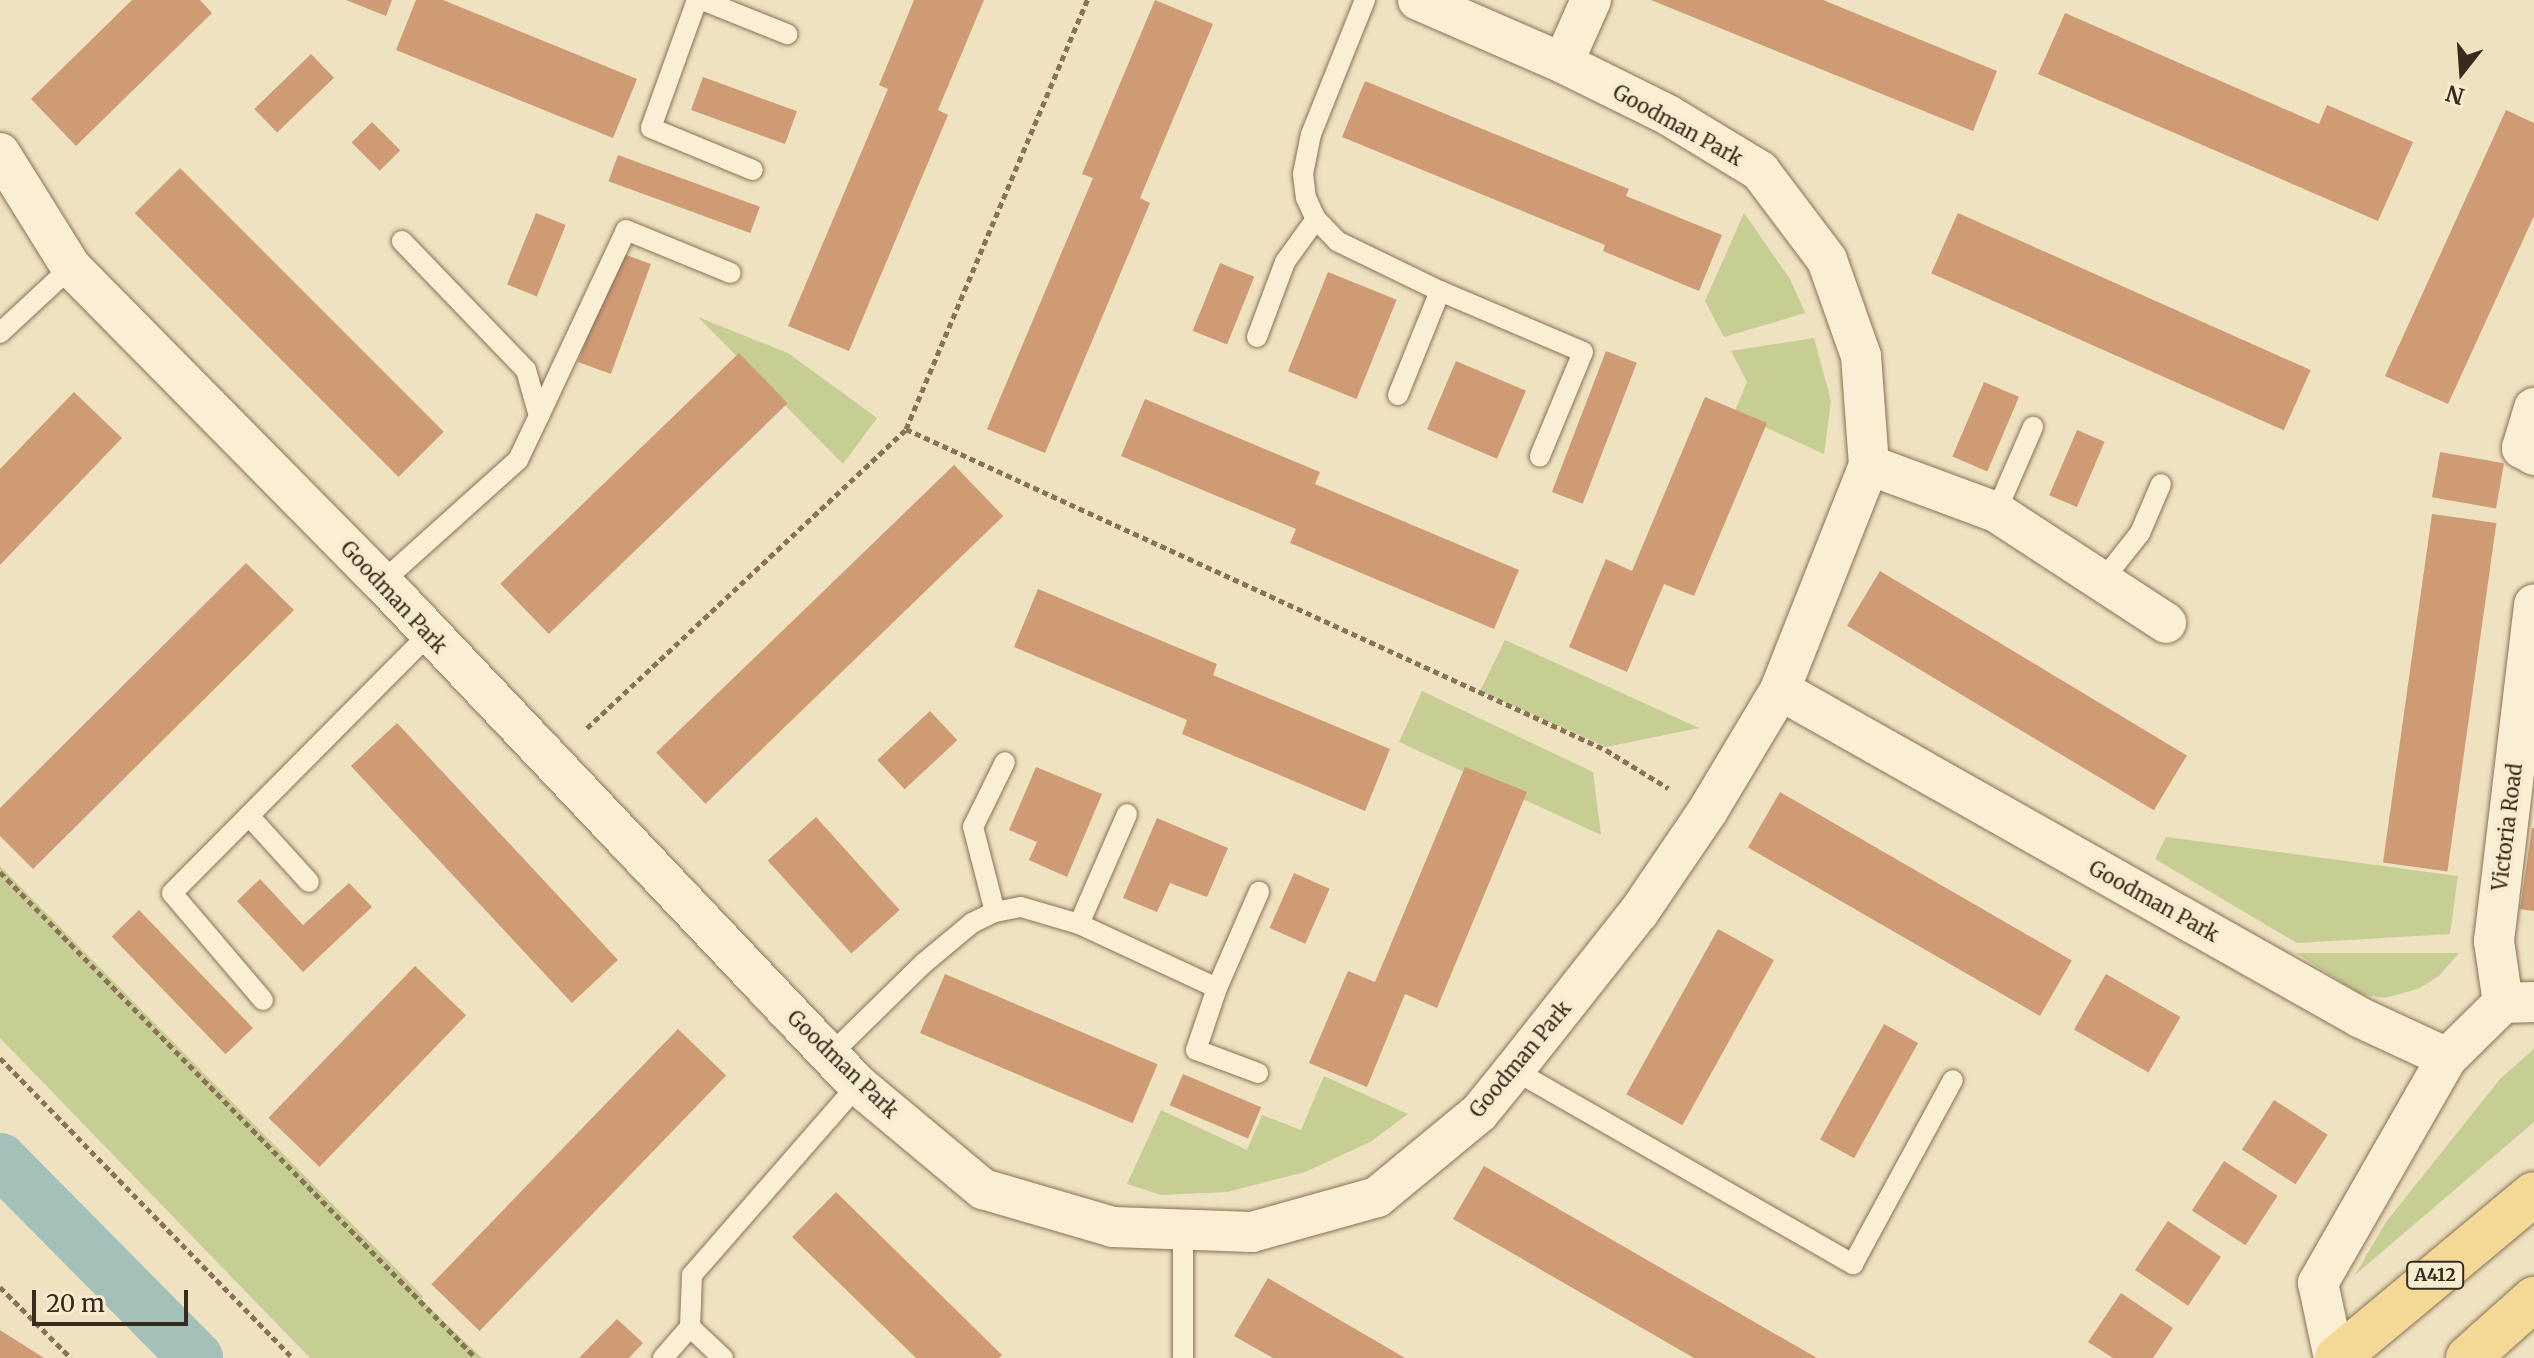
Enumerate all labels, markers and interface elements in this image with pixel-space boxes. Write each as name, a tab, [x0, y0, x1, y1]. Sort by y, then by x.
north arrow	[2422, 32, 2502, 112]
street label: Goodman Park	[1609, 79, 1747, 171]
text: N	[2443, 79, 2467, 111]
street label: Goodman Park	[336, 536, 452, 658]
street label: Victoria Road	[2487, 762, 2527, 892]
street label: Goodman Park	[2085, 855, 2223, 947]
street label: Goodman Park	[1464, 996, 1576, 1122]
street label: Goodman Park	[783, 1005, 903, 1123]
road number: A412	[2405, 1261, 2465, 1289]
scale bar	[36, 1274, 192, 1324]
text: 20 m	[46, 1288, 105, 1319]

